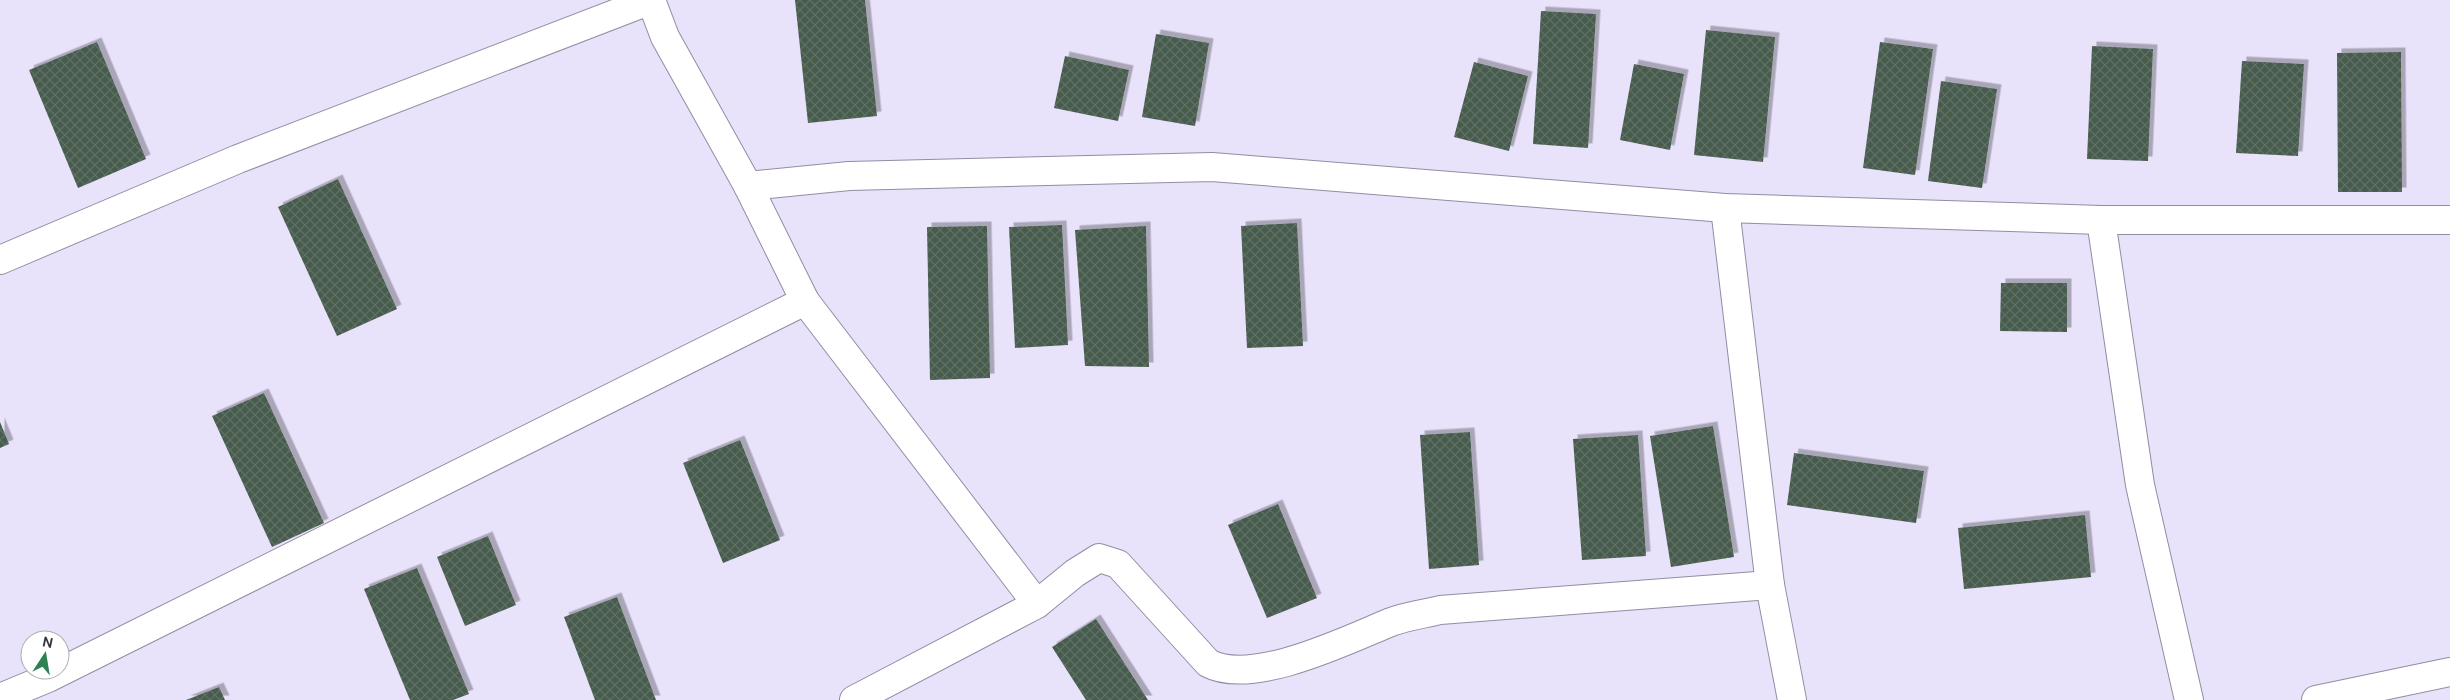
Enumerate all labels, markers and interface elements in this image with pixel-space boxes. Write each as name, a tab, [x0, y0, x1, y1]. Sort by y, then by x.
north arrow	[20, 630, 70, 680]
text: N	[41, 632, 55, 652]

